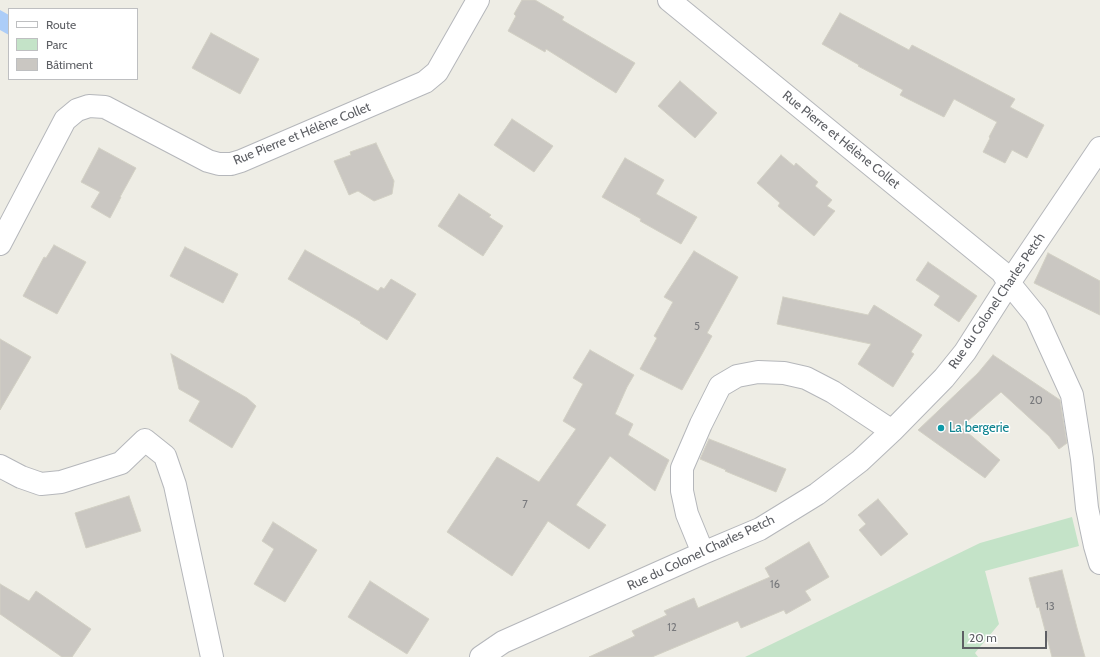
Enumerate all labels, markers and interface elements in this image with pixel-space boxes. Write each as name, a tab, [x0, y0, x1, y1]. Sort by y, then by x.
legend	[8, 8, 138, 80]
text: Route	[46, 17, 76, 32]
text: Parc	[46, 37, 68, 52]
text: Bâtiment	[46, 57, 93, 72]
street label: Rue Pierre et Hélène Collet	[779, 88, 903, 192]
street label: Rue Pierre et Hélène Collet	[231, 99, 373, 169]
street label: Rue du Colonel Charles Petch	[946, 230, 1048, 372]
house number: 5	[694, 320, 700, 334]
house number: 20	[1029, 394, 1043, 408]
place label: La bergerie	[949, 420, 1009, 436]
marker: La bergerie	[936, 423, 946, 433]
house number: 7	[522, 498, 528, 512]
street label: Rue du Colonel Charles Petch	[625, 512, 777, 594]
house number: 16	[770, 578, 780, 592]
house number: 13	[1045, 600, 1055, 614]
house number: 12	[667, 621, 677, 635]
scale bar	[964, 623, 1049, 649]
text: 20 m	[969, 630, 997, 645]

